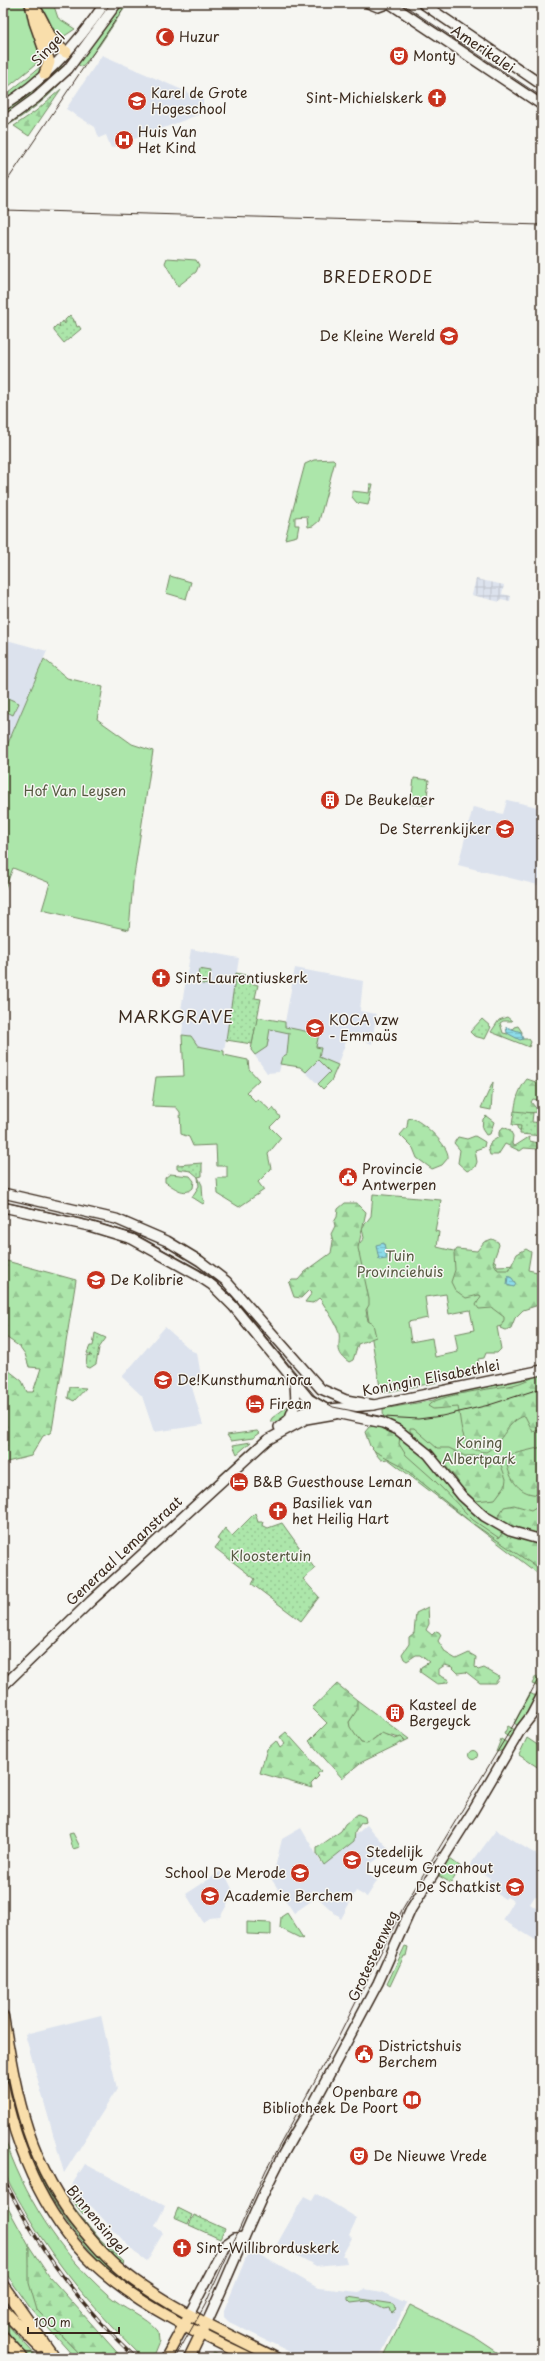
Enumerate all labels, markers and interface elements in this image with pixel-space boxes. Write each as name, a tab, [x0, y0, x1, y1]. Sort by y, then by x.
street label: Amerikalei	[447, 20, 519, 78]
mosque icon: Huzur	[154, 26, 176, 48]
place label: Huzur	[179, 26, 220, 47]
street label: Singel	[26, 27, 69, 71]
theatre icon: Monty	[388, 45, 410, 67]
place label: Monty	[413, 45, 456, 66]
place label: Karel de Grote Hogeschool	[151, 82, 247, 119]
place label: Sint-Michielskerk	[306, 87, 423, 108]
church icon: Sint-Michielskerk	[426, 87, 448, 109]
school or university icon: Karel de Grote Hogeschool	[126, 90, 148, 112]
place label: Huis Van Het Kind	[138, 121, 197, 158]
hospital icon: Huis Van Het Kind	[113, 129, 135, 151]
district label: BREDERODE	[323, 264, 433, 288]
place label: De Kleine Wereld	[319, 325, 435, 346]
school or university icon: De Kleine Wereld	[438, 325, 460, 347]
park label: Hof Van Leysen	[24, 780, 126, 801]
building icon: De Beukelaer	[319, 789, 341, 811]
place label: De Beukelaer	[344, 789, 435, 810]
place label: De Sterrenkijker	[379, 818, 491, 839]
school or university icon: De Sterrenkijker	[494, 818, 516, 840]
church icon: Sint-Laurentiuskerk	[150, 967, 172, 989]
place label: Sint-Laurentiuskerk	[175, 967, 308, 988]
district label: MARKGRAVE	[118, 1004, 234, 1028]
place label: KOCA vzw - Emmaüs	[329, 1009, 399, 1046]
school or university icon: KOCA vzw - Emmaüs	[304, 1017, 326, 1039]
place label: Provincie Antwerpen	[362, 1158, 437, 1195]
public building icon: Provincie Antwerpen	[337, 1166, 359, 1188]
park label: Tuin Provinciehuis	[357, 1245, 443, 1282]
school or university icon: De Kolibrie	[85, 1269, 107, 1291]
place label: De Kolibrie	[110, 1269, 183, 1290]
street label: Koningin Elisabethlei	[360, 1354, 502, 1401]
school or university icon: De!Kunsthumaniora	[152, 1369, 174, 1391]
place label: De!Kunsthumaniora	[177, 1369, 312, 1390]
hotel icon: Firean	[244, 1393, 266, 1415]
place label: Firean	[269, 1393, 312, 1414]
park label: Koning Albertpark	[442, 1432, 516, 1469]
hotel icon: B&B Guesthouse Leman	[228, 1471, 250, 1493]
place label: B&B Guesthouse Leman	[253, 1471, 412, 1492]
street label: Generaal Lemanstraat	[61, 1491, 187, 1610]
place label: Basiliek van het Heilig Hart	[292, 1492, 389, 1529]
church icon: Basiliek van het Heilig Hart	[267, 1500, 289, 1522]
park label: Kloostertuin	[231, 1545, 311, 1566]
place label: Kasteel de Bergeyck	[409, 1694, 477, 1731]
building icon: Kasteel de Bergeyck	[384, 1702, 406, 1724]
place label: Stedelijk Lyceum Groenhout	[366, 1841, 493, 1878]
school or university icon: Stedelijk Lyceum Groenhout	[341, 1849, 363, 1871]
place label: School De Merode	[165, 1862, 286, 1883]
school or university icon: School De Merode	[289, 1862, 311, 1884]
place label: De Schatkist	[416, 1876, 501, 1897]
school or university icon: De Schatkist	[504, 1876, 526, 1898]
school or university icon: Academie Berchem	[199, 1885, 221, 1907]
place label: Academie Berchem	[224, 1885, 353, 1906]
street label: Grotesteenweg	[342, 1907, 403, 2005]
place label: Districtshuis Berchem	[378, 2035, 461, 2072]
public building icon: Districtshuis Berchem	[353, 2043, 375, 2065]
place label: Openbare Bibliotheek De Poort	[262, 2081, 398, 2118]
library icon: Openbare Bibliotheek De Poort	[401, 2089, 423, 2111]
theatre icon: De Nieuwe Vrede	[348, 2145, 370, 2167]
place label: De Nieuwe Vrede	[373, 2145, 487, 2166]
street label: Binnensingel	[62, 2180, 133, 2259]
church icon: Sint-Willibrorduskerk	[171, 2237, 193, 2259]
place label: Sint-Willibrorduskerk	[196, 2237, 340, 2258]
scale bar	[28, 2309, 119, 2335]
text: 100 m	[34, 2313, 71, 2331]

